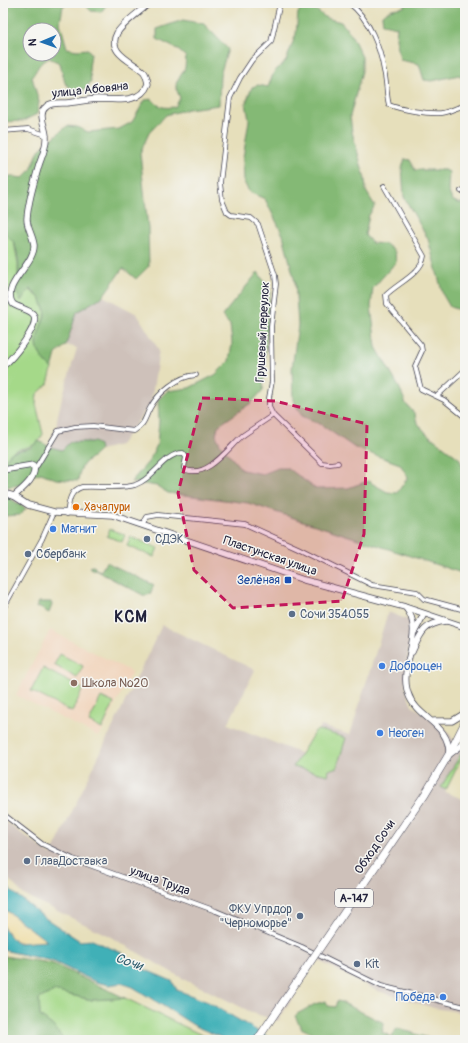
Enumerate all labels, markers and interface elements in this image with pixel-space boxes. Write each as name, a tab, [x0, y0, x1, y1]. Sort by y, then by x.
north arrow	[22, 22, 62, 62]
text: N	[26, 38, 39, 46]
street label: улица Абовяна	[50, 78, 129, 102]
street label: Грушевый переулок	[253, 281, 273, 383]
place label: Хачапури	[84, 500, 131, 515]
marker: Хачапури	[71, 502, 81, 512]
place label: Магнит	[61, 522, 97, 537]
marker: Магнит	[48, 524, 58, 534]
place label: СДЭК	[155, 532, 184, 547]
street label: Пластунская улица	[221, 533, 319, 579]
marker: СДЭК	[142, 534, 152, 544]
place label: Сбербанк	[36, 547, 87, 562]
marker: Сбербанк	[23, 549, 33, 559]
place label: Зелёная	[237, 573, 280, 588]
marker: Зелёная	[283, 575, 293, 585]
district label: КСМ	[114, 607, 148, 627]
place label: Сочи 354055	[300, 607, 369, 622]
marker: Сочи 354055	[287, 609, 297, 619]
place label: Доброцен	[389, 659, 442, 674]
marker: Доброцен	[377, 661, 387, 671]
place label: Школа №20	[82, 676, 148, 691]
marker: Школа №20	[69, 678, 79, 688]
place label: Неоген	[388, 726, 424, 741]
marker: Неоген	[375, 728, 385, 738]
street label: Обход Сочи	[351, 817, 399, 877]
place label: ГлавДоставка	[35, 854, 108, 869]
marker: ГлавДоставка	[22, 856, 32, 866]
street label: улица Труда	[127, 863, 192, 899]
road number: А-147	[335, 889, 373, 907]
place label: ФКУ Упрдор "Черноморье"	[220, 902, 292, 931]
marker: ФКУ Упрдор "Черноморье"	[295, 911, 305, 921]
water label: Сочи	[113, 950, 147, 975]
place label: Kit	[365, 957, 379, 972]
marker: Kit	[352, 959, 362, 969]
place label: Победа	[396, 990, 435, 1005]
marker: Победа	[438, 992, 448, 1002]

